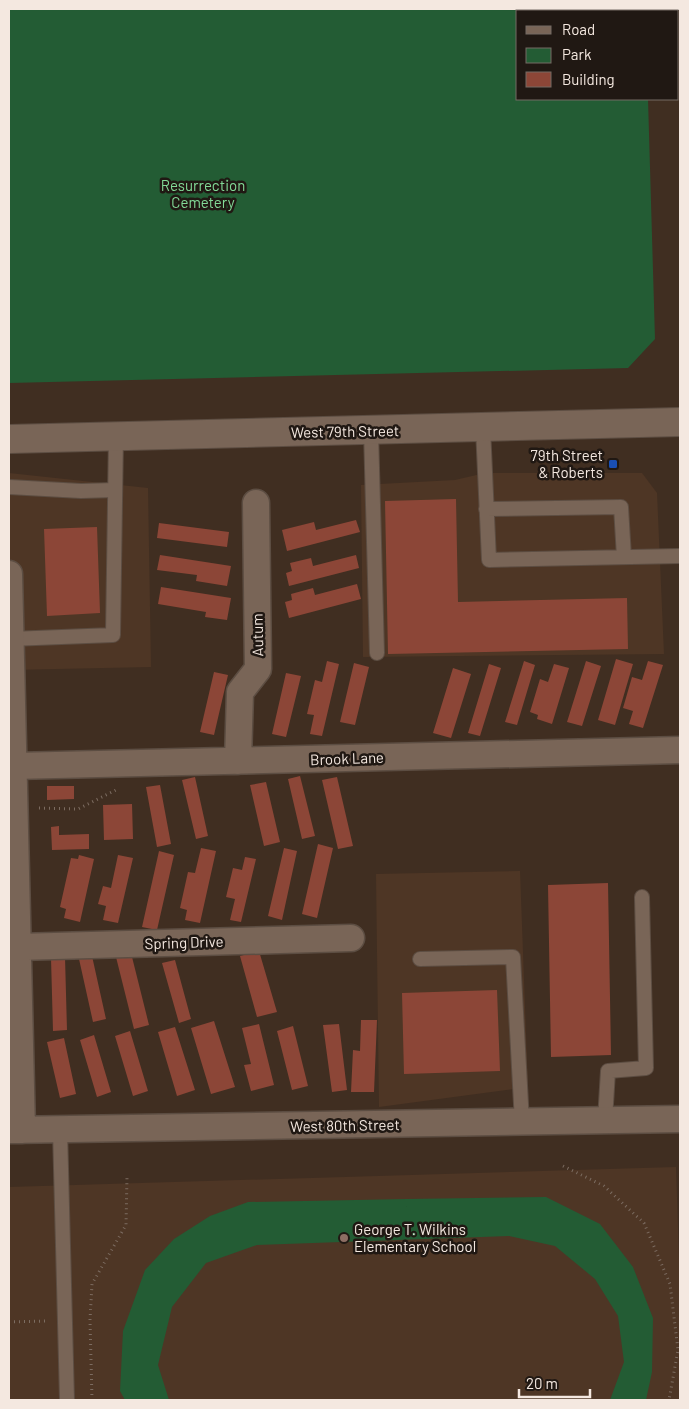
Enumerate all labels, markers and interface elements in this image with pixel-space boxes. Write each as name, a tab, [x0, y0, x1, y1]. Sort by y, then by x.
legend	[516, 10, 679, 100]
text: Road	[562, 20, 595, 38]
text: Park	[562, 45, 592, 63]
text: Building	[562, 70, 615, 88]
park label: Resurrection Cemetery	[161, 176, 245, 211]
street label: West 79th Street	[291, 421, 399, 441]
place label: 79th Street & Roberts	[531, 446, 603, 481]
marker: 79th Street & Roberts	[607, 458, 619, 470]
street label: Autum	[248, 613, 266, 657]
street label: Brook Lane	[310, 748, 384, 768]
street label: Spring Drive	[144, 932, 224, 952]
street label: West 80th Street	[290, 1115, 400, 1135]
place label: George T. Wilkins Elementary School	[354, 1220, 476, 1255]
marker: George T. Wilkins Elementary School	[338, 1232, 350, 1244]
scale bar	[519, 1366, 590, 1398]
text: 20 m	[526, 1374, 558, 1392]

